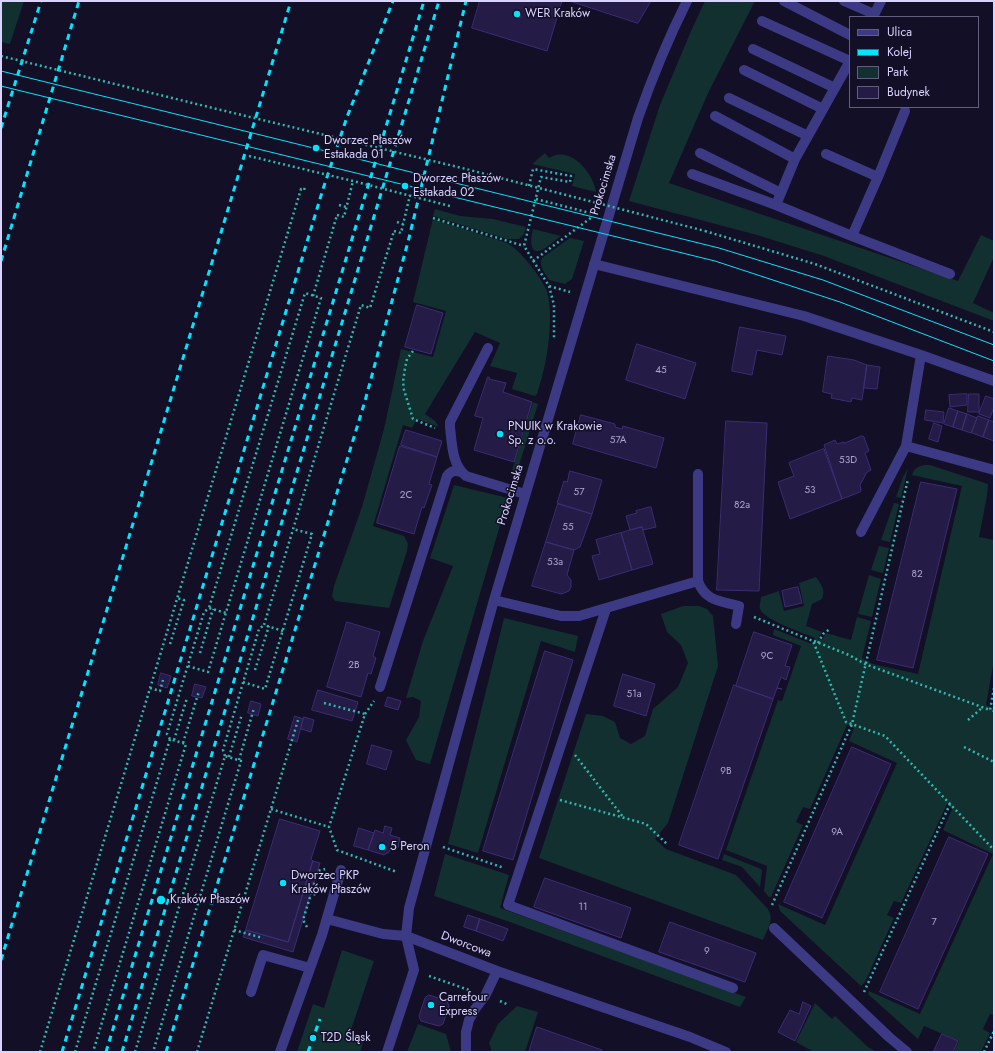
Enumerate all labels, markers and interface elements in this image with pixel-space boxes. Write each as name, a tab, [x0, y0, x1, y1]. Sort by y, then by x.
place label: WER Kraków	[525, 7, 590, 21]
marker: WER Kraków	[512, 9, 522, 19]
legend	[849, 16, 979, 108]
text: Ulica	[887, 23, 912, 41]
text: Kolej	[887, 43, 912, 61]
text: Park	[887, 63, 908, 81]
text: Budynek	[887, 83, 930, 101]
place label: Dworzec Płaszów Estakada 01	[324, 134, 412, 162]
marker: Dworzec Płaszów Estakada 01	[311, 143, 321, 153]
street label: Prokocimska	[588, 153, 620, 217]
place label: Dworzec Płaszów Estakada 02	[413, 172, 501, 200]
marker: Dworzec Płaszów Estakada 02	[400, 181, 410, 191]
house number: 45	[655, 365, 667, 377]
place label: PNUIK w Krakowie Sp. z o.o.	[508, 420, 602, 448]
marker: PNUIK w Krakowie Sp. z o.o.	[495, 429, 505, 439]
house number: 57A	[610, 435, 626, 447]
house number: 53D	[839, 455, 857, 467]
street label: Prokocimska	[495, 463, 527, 527]
house number: 53	[804, 485, 816, 497]
house number: 57	[574, 487, 584, 499]
house number: 2C	[400, 490, 412, 502]
house number: 82a	[734, 500, 750, 512]
house number: 55	[562, 522, 574, 534]
house number: 53a	[547, 557, 563, 569]
house number: 82	[911, 569, 923, 581]
house number: 9C	[761, 651, 773, 663]
house number: 2B	[348, 660, 360, 672]
house number: 51a	[627, 689, 641, 701]
house number: 9B	[720, 766, 732, 778]
house number: 9A	[831, 827, 843, 839]
place label: 5 Peron	[390, 840, 430, 854]
marker: 5 Peron	[377, 842, 387, 852]
place label: Dworzec PKP Kraków Płaszów	[291, 869, 371, 897]
marker: Dworzec PKP Kraków Płaszów	[278, 878, 288, 888]
place label: Kraków Płaszów	[170, 893, 250, 907]
marker: Kraków Płaszów	[155, 894, 167, 906]
house number: 11	[579, 902, 587, 914]
house number: 7	[931, 917, 937, 929]
street label: Dworcowa	[439, 929, 493, 961]
house number: 9	[704, 946, 710, 958]
place label: Carrefour Express	[439, 991, 488, 1019]
marker: Carrefour Express	[426, 1000, 436, 1010]
place label: T2D Śląsk	[321, 1031, 370, 1045]
marker: T2D Śląsk	[308, 1033, 318, 1043]

